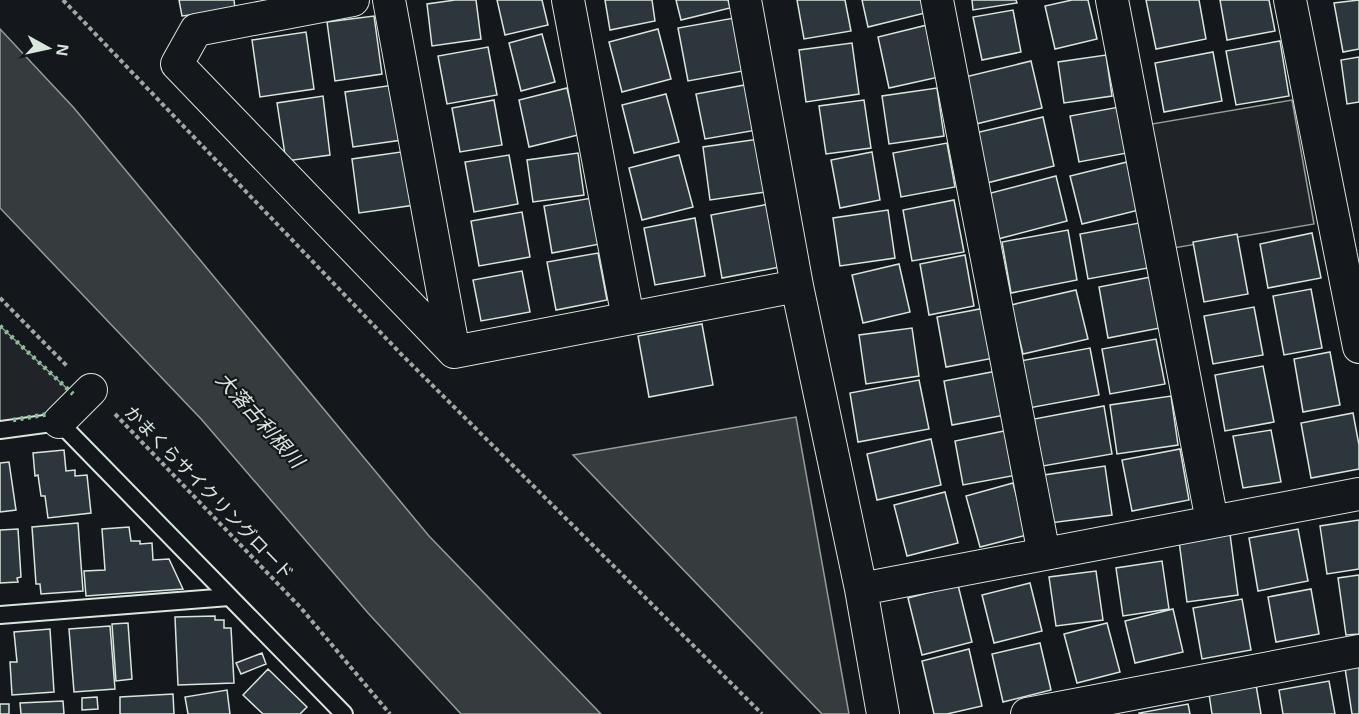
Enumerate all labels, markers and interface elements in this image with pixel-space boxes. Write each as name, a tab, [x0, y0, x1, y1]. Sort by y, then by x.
north arrow	[18, 18, 78, 78]
text: N	[53, 43, 72, 57]
water label: 大落古利根川	[212, 368, 310, 473]
street label: かまくらサイクリングロード	[121, 402, 297, 584]

